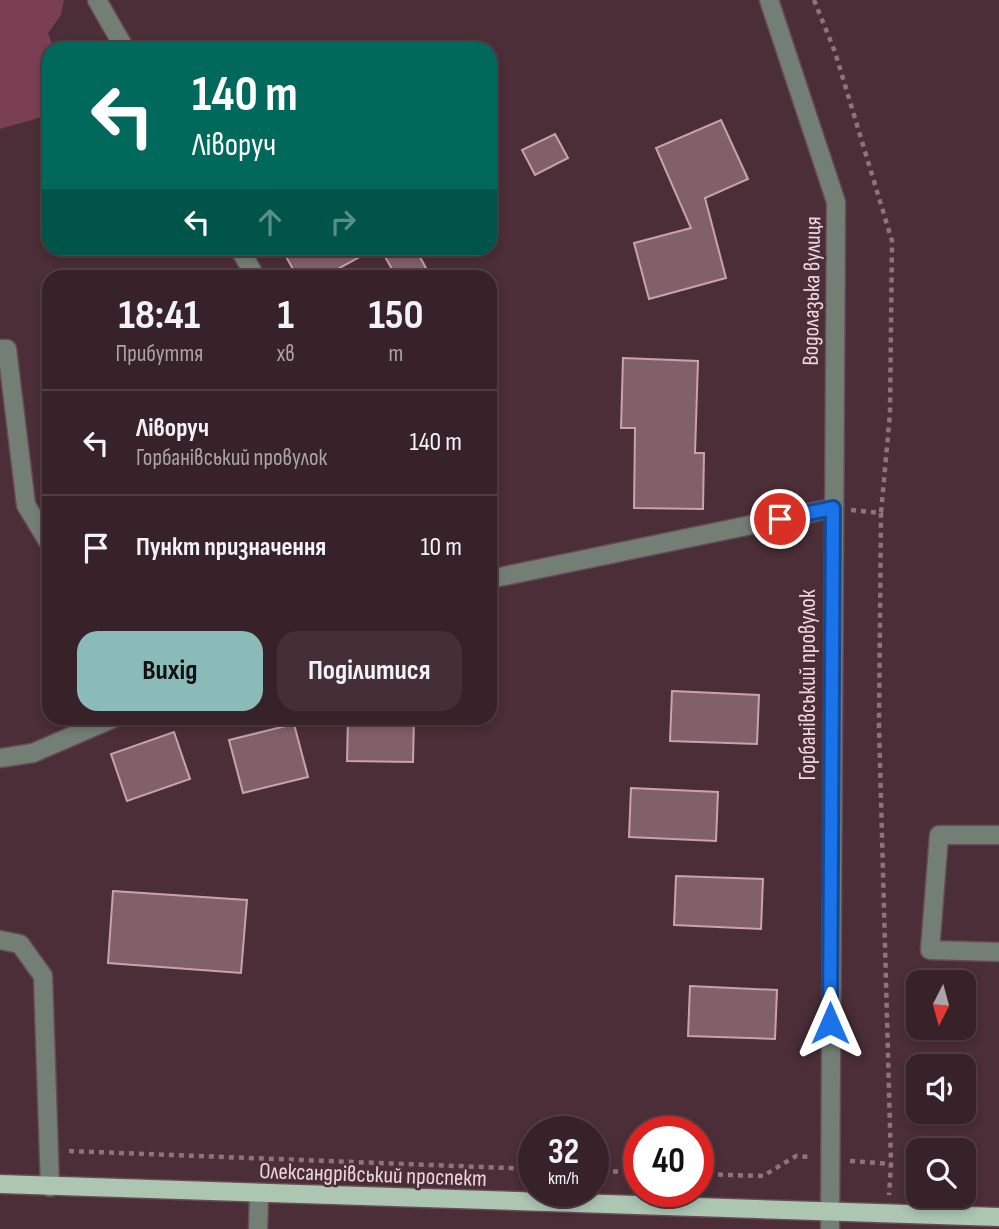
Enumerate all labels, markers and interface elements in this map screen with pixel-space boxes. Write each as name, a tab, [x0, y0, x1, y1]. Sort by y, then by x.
text: 140 m	[192, 66, 298, 125]
icon: left	[77, 70, 168, 161]
text: Ліворуч	[192, 126, 276, 165]
icon: left	[178, 203, 216, 241]
icon: ahead	[251, 203, 289, 241]
icon: right	[324, 203, 362, 241]
street label: Водолазька вулиця	[797, 216, 827, 366]
text: 18:41	[118, 290, 200, 341]
text: 1	[278, 290, 294, 341]
text: 150	[368, 290, 423, 341]
text: Прибуття	[116, 340, 203, 368]
text: хв	[277, 340, 295, 368]
text: m	[389, 340, 403, 368]
text: Ліворуч	[136, 413, 209, 444]
icon: left	[77, 424, 115, 462]
text: 140 m	[410, 427, 462, 458]
text: Горбанівський провулок	[136, 444, 327, 472]
pin	[750, 489, 810, 549]
icon: arrive	[761, 500, 799, 538]
icon: arrive	[77, 529, 115, 567]
text: Пункт призначення	[136, 532, 326, 563]
text: 10 m	[420, 532, 462, 563]
street label: Горбанівський провулок	[794, 589, 822, 781]
button: Вихід	[77, 631, 263, 711]
button: Поділитися	[277, 631, 462, 711]
north arrow	[906, 970, 976, 1040]
map controls	[906, 970, 976, 1208]
position arrow	[793, 986, 867, 1060]
button: sound	[906, 1054, 976, 1124]
speed limit sign: 40	[623, 1116, 714, 1207]
text: 32	[548, 1131, 579, 1174]
button: search	[906, 1138, 976, 1208]
street label: Олександрівський проспект	[259, 1157, 487, 1193]
text: km/h	[548, 1168, 579, 1189]

